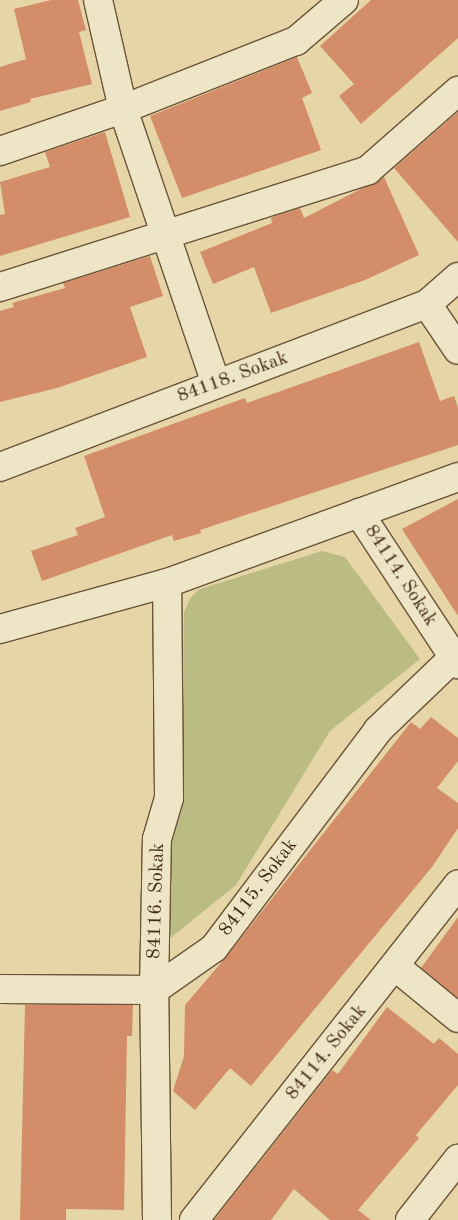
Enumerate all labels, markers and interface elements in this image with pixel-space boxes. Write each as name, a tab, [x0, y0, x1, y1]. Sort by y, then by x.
street label: 84118. Sokak	[175, 347, 291, 409]
street label: 84114. Sokak	[359, 521, 441, 631]
street label: 84115. Sokak	[215, 835, 303, 941]
street label: 84116. Sokak	[144, 843, 170, 959]
street label: 84114. Sokak	[282, 1001, 372, 1105]

